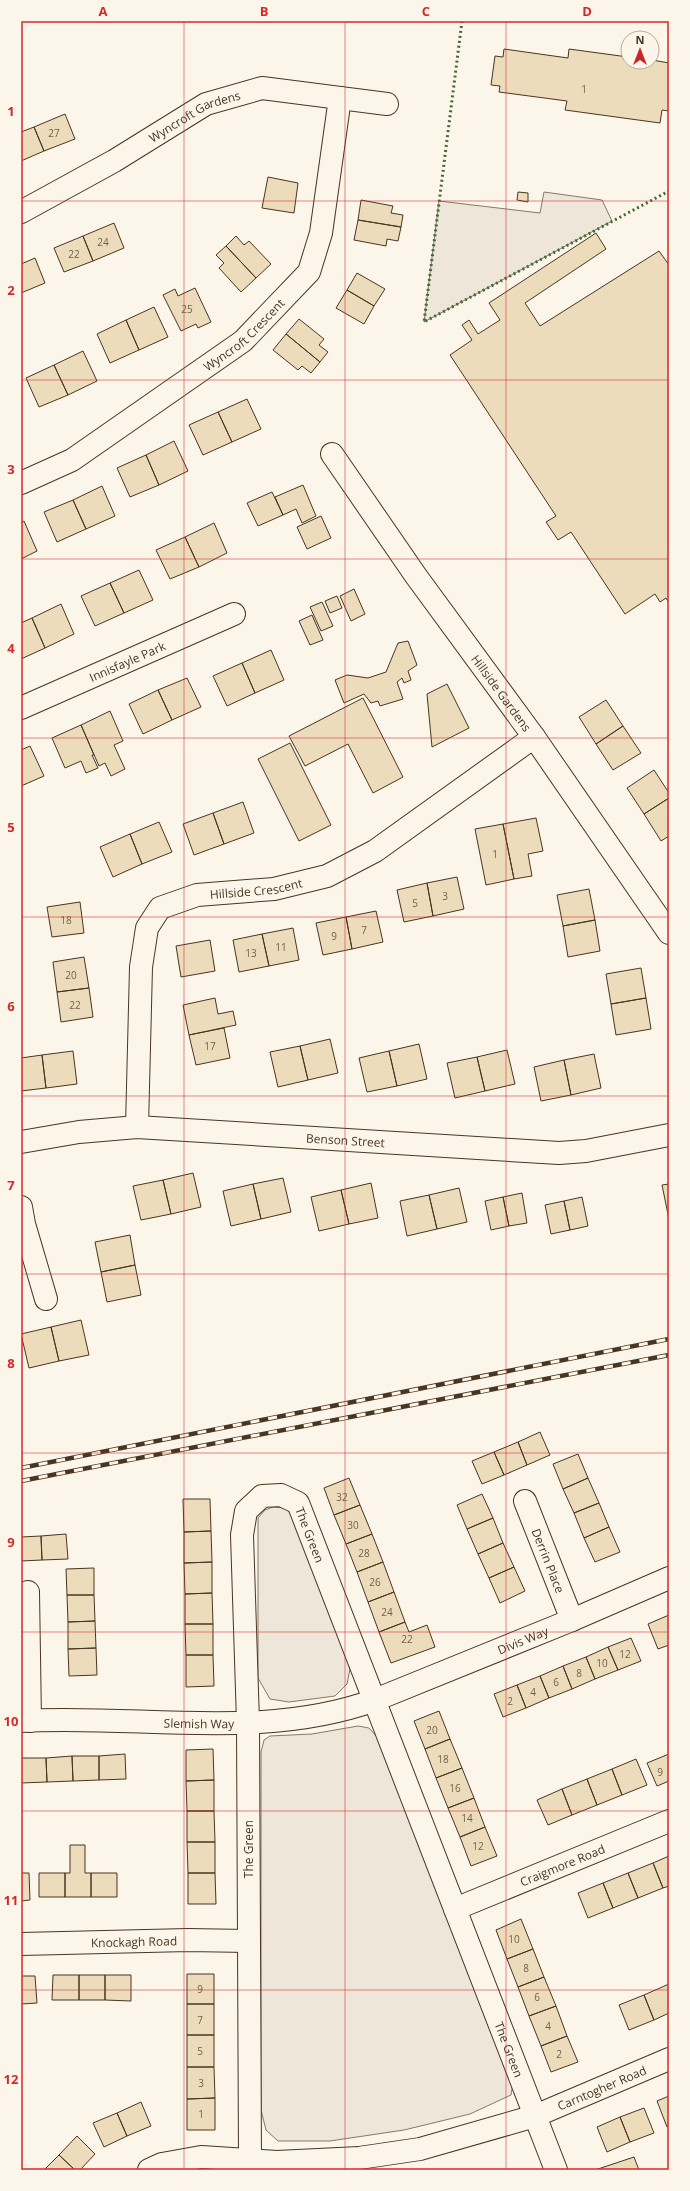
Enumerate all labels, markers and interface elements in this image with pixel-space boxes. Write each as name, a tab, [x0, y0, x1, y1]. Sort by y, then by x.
text: A	[99, 2, 108, 20]
text: B	[260, 2, 269, 20]
text: C	[422, 2, 430, 20]
text: D	[582, 2, 592, 20]
north arrow	[620, 30, 660, 70]
text: N	[636, 32, 644, 47]
house number: 1	[581, 82, 587, 96]
street label: Wyncroft Gardens	[145, 86, 243, 146]
text: 1	[7, 102, 15, 120]
house number: 27	[48, 126, 60, 140]
house number: 24	[97, 235, 109, 249]
house number: 22	[68, 247, 80, 261]
text: 2	[7, 281, 15, 299]
street label: Wyncroft Crescent	[200, 295, 288, 375]
house number: 25	[181, 302, 193, 316]
text: 3	[7, 460, 15, 478]
street label: Innisfayle Park	[86, 637, 169, 685]
text: 4	[7, 639, 15, 657]
street label: Hillside Gardens	[468, 651, 536, 735]
text: 5	[7, 818, 15, 836]
house number: 1	[492, 847, 498, 861]
street label: Hillside Crescent	[209, 874, 304, 902]
house number: 3	[442, 889, 448, 903]
house number: 5	[412, 896, 418, 910]
house number: 18	[60, 913, 72, 927]
house number: 7	[361, 923, 367, 937]
house number: 9	[331, 929, 337, 943]
house number: 11	[275, 940, 287, 954]
house number: 13	[245, 946, 257, 960]
house number: 20	[65, 968, 77, 982]
text: 6	[7, 997, 15, 1015]
house number: 22	[69, 998, 81, 1012]
house number: 17	[204, 1039, 216, 1053]
street label: Benson Street	[306, 1129, 385, 1151]
text: 7	[7, 1176, 15, 1194]
text: 8	[7, 1354, 15, 1372]
house number: 32	[336, 1490, 348, 1504]
street label: The Green	[292, 1504, 329, 1565]
house number: 30	[347, 1518, 359, 1532]
street label: Derrin Place	[528, 1526, 569, 1596]
text: 9	[7, 1533, 15, 1551]
house number: 28	[358, 1546, 370, 1560]
house number: 26	[369, 1575, 381, 1589]
house number: 24	[381, 1605, 393, 1619]
street label: Divis Way	[495, 1622, 552, 1658]
house number: 22	[401, 1632, 413, 1646]
house number: 12	[619, 1647, 631, 1661]
house number: 10	[596, 1656, 608, 1670]
house number: 8	[576, 1666, 582, 1680]
house number: 6	[553, 1675, 559, 1689]
house number: 4	[530, 1685, 536, 1699]
house number: 2	[507, 1694, 513, 1708]
text: 10	[4, 1712, 18, 1730]
street label: Slemish Way	[163, 1714, 235, 1732]
house number: 20	[426, 1723, 438, 1737]
house number: 18	[437, 1752, 449, 1766]
house number: 9	[657, 1765, 663, 1779]
house number: 16	[449, 1781, 461, 1795]
house number: 14	[461, 1811, 473, 1825]
street label: The Green	[240, 1820, 257, 1878]
house number: 12	[472, 1839, 484, 1853]
street label: Craigmore Road	[517, 1840, 607, 1890]
text: 11	[4, 1891, 18, 1909]
street label: Knockagh Road	[91, 1932, 177, 1951]
house number: 10	[508, 1932, 520, 1946]
house number: 8	[523, 1961, 529, 1975]
house number: 9	[197, 1982, 203, 1996]
house number: 6	[534, 1990, 540, 2004]
house number: 7	[197, 2013, 203, 2027]
street label: The Green	[491, 2019, 528, 2080]
house number: 4	[545, 2019, 551, 2033]
house number: 5	[197, 2044, 203, 2058]
house number: 2	[556, 2047, 562, 2061]
street label: Carntogher Road	[555, 2061, 649, 2114]
text: 12	[4, 2070, 19, 2088]
house number: 3	[198, 2076, 204, 2090]
house number: 1	[198, 2107, 204, 2121]

